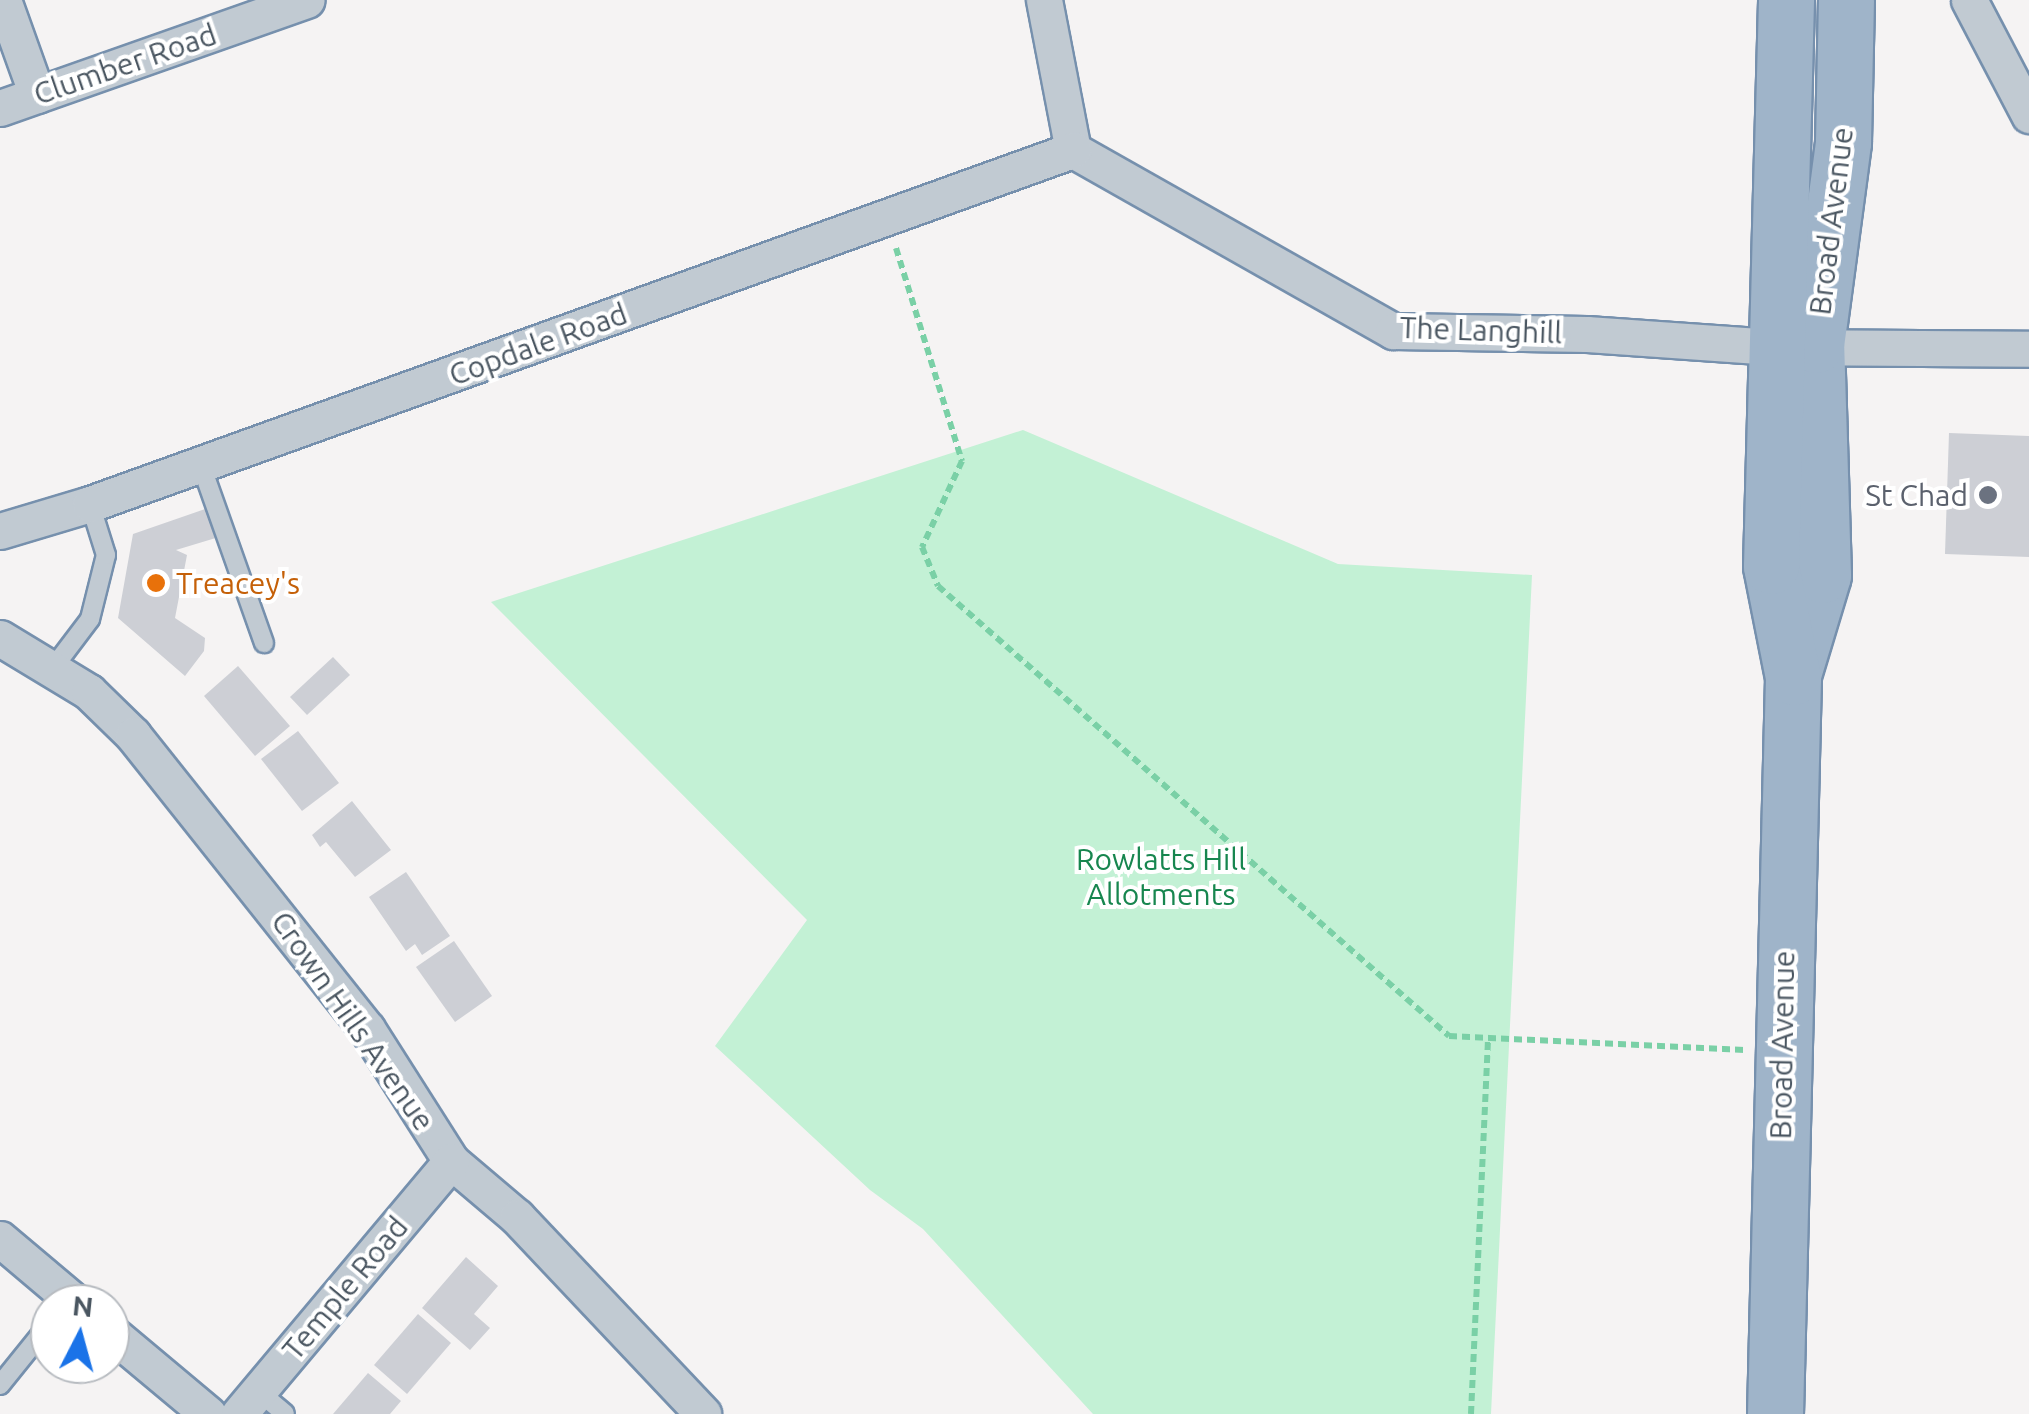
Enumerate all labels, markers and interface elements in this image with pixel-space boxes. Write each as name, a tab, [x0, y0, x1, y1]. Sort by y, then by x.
street label: Clumber Road	[29, 16, 221, 112]
street label: Broad Avenue	[1802, 125, 1860, 317]
street label: Copdale Road	[444, 295, 632, 393]
street label: The Langhill	[1399, 309, 1563, 351]
place label: St Chad	[1865, 477, 1968, 513]
marker: St Chad	[1977, 484, 1999, 506]
place label: Treacey's	[176, 565, 300, 601]
marker: Treacey's	[145, 572, 167, 594]
park label: Rowlatts Hill Allotments	[1076, 841, 1246, 912]
street label: Crown Hills Avenue	[264, 904, 442, 1138]
street label: Broad Avenue	[1762, 950, 1802, 1140]
street label: Temple Road	[275, 1209, 415, 1367]
north arrow	[30, 1284, 130, 1384]
text: N	[71, 1289, 95, 1322]

